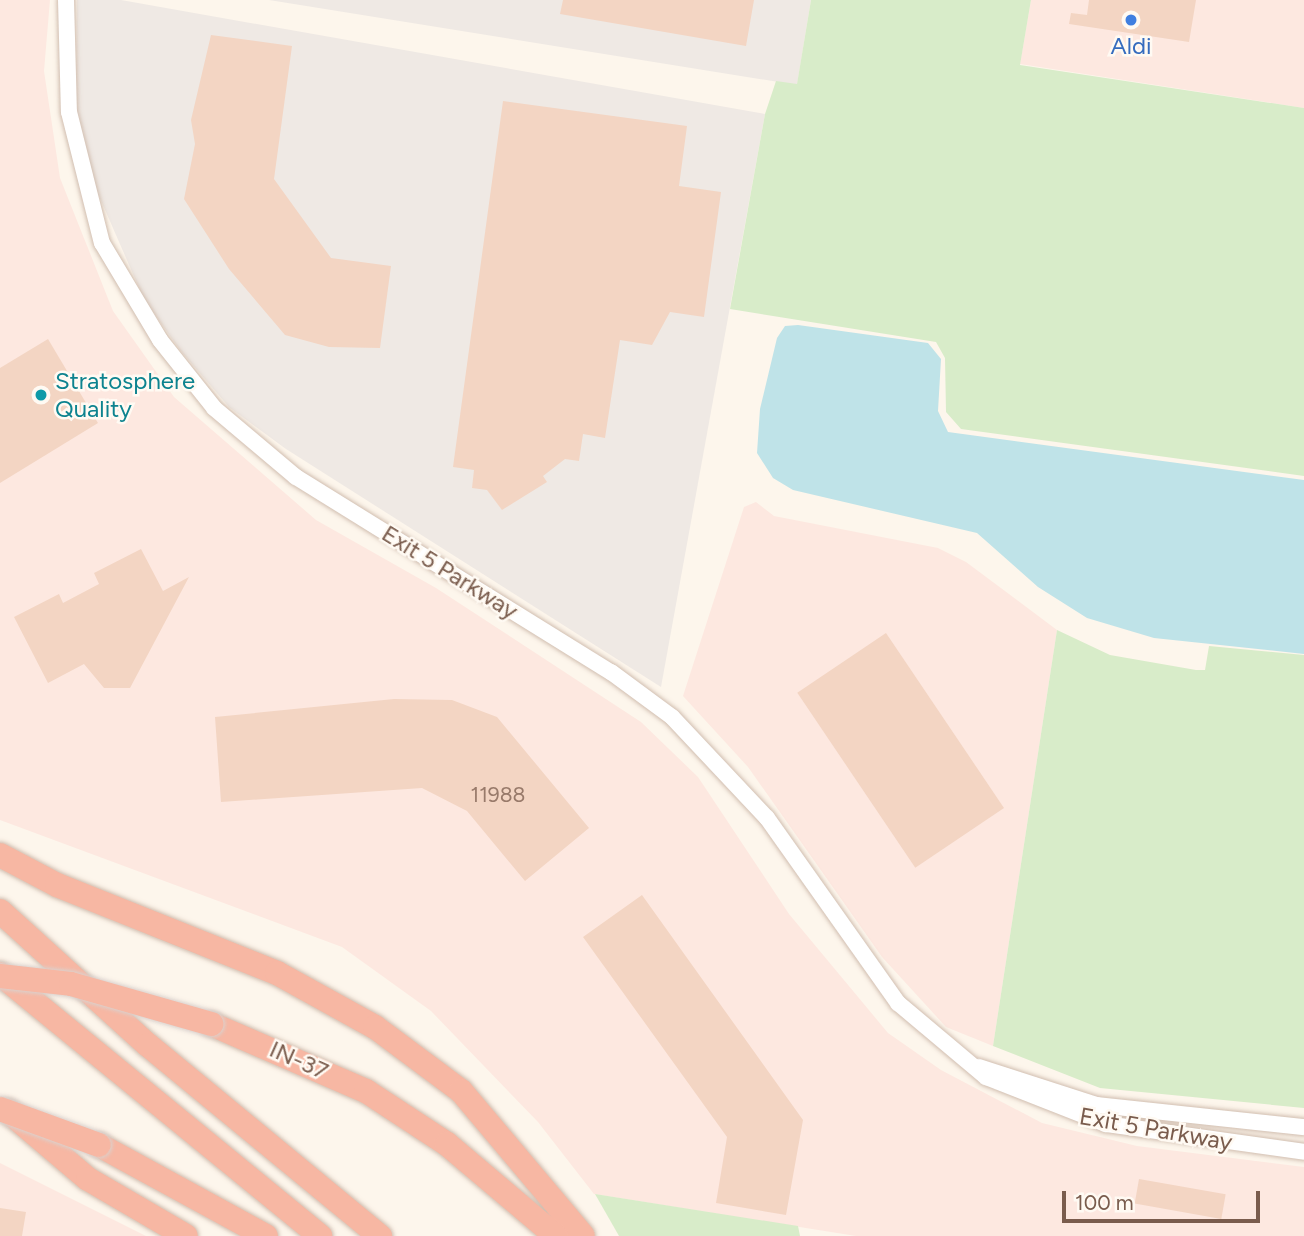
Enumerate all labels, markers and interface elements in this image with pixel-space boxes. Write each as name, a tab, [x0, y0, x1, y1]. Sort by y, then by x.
marker: Aldi	[1123, 12, 1139, 28]
place label: Aldi	[1110, 32, 1152, 60]
place label: Stratosphere Quality	[55, 367, 195, 423]
marker: Stratosphere Quality	[33, 387, 49, 403]
street label: Exit 5 Parkway	[377, 519, 523, 625]
house number: 11988	[470, 782, 526, 808]
street label: IN-37	[265, 1034, 333, 1086]
street label: Exit 5 Parkway	[1077, 1101, 1235, 1157]
scale bar	[1066, 1176, 1264, 1220]
text: 100 m	[1075, 1190, 1134, 1215]

